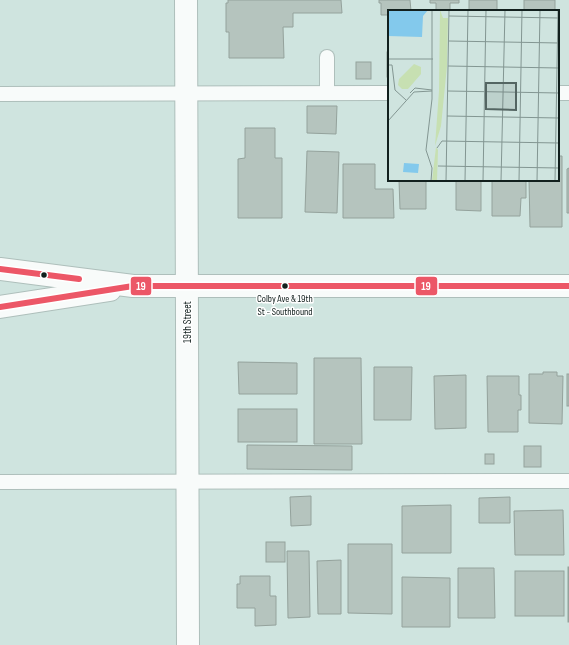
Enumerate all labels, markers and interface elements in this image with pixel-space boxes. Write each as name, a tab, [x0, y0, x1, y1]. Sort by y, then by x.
inset map	[388, 10, 559, 181]
unlabelled marker	[39, 270, 49, 280]
line badge: 19	[130, 276, 152, 296]
line badge: 19	[415, 276, 438, 296]
text: 19	[136, 280, 146, 293]
text: 19	[421, 280, 431, 293]
marker: Colby Ave & 19th St - Southbound	[280, 281, 290, 291]
place label: Colby Ave & 19th St - Southbound	[257, 293, 313, 318]
street label: 19th Street	[181, 300, 194, 343]

